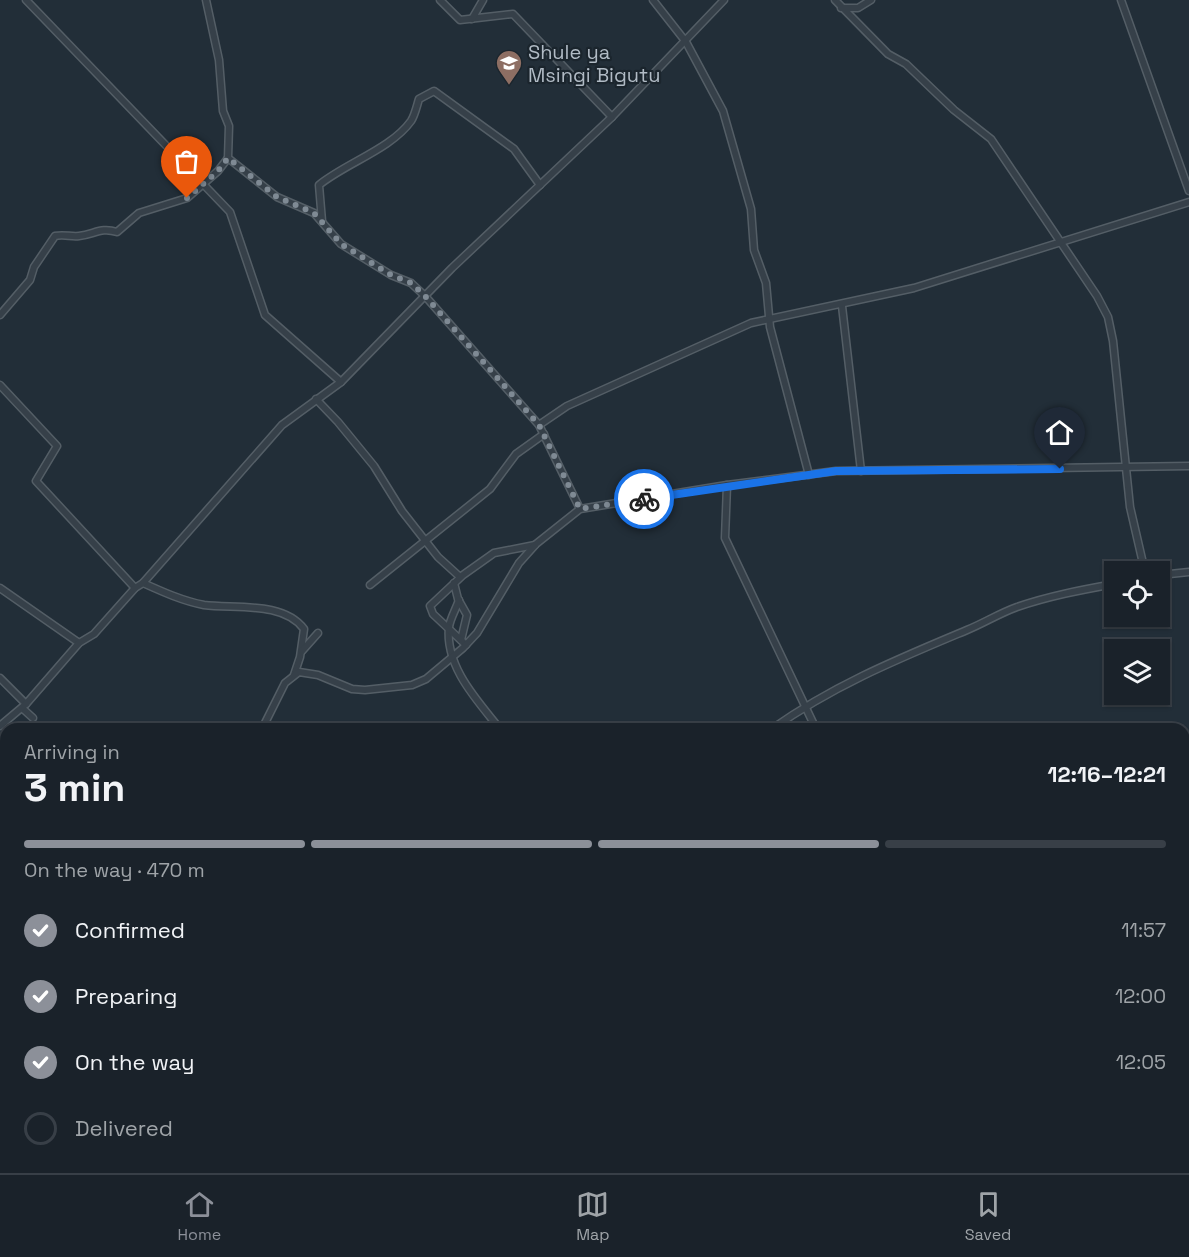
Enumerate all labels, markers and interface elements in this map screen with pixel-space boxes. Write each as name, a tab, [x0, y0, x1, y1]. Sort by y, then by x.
place label: Shule ya Msingi Bigutu	[528, 39, 661, 88]
school or university icon: Shule ya Msingi Bigutu	[494, 48, 524, 86]
pin	[161, 136, 212, 198]
icon: bag	[170, 145, 203, 178]
pin	[1034, 407, 1085, 469]
icon: home	[1043, 416, 1076, 449]
courier	[614, 469, 674, 529]
icon: bike	[628, 483, 661, 516]
map controls	[1104, 561, 1170, 705]
button: locate	[1104, 561, 1170, 627]
button: layers	[1104, 639, 1170, 705]
text: Arriving in	[24, 739, 120, 765]
text: 12:16–12:21	[1047, 760, 1166, 788]
text: 3 min	[24, 763, 125, 812]
text: On the way · 470 m	[24, 857, 205, 883]
icon: check	[24, 914, 57, 947]
text: Confirmed	[75, 916, 185, 944]
text: 11:57	[1121, 917, 1166, 943]
icon: check	[24, 980, 57, 1013]
text: Preparing	[75, 982, 177, 1010]
text: 12:00	[1115, 983, 1166, 1009]
icon: check	[24, 1046, 57, 1079]
text: On the way	[75, 1048, 194, 1076]
text: 12:05	[1116, 1049, 1166, 1075]
text: Delivered	[75, 1114, 173, 1142]
tab: Home	[178, 1188, 221, 1245]
tab: Map	[576, 1188, 610, 1245]
tab: Saved	[965, 1188, 1011, 1245]

